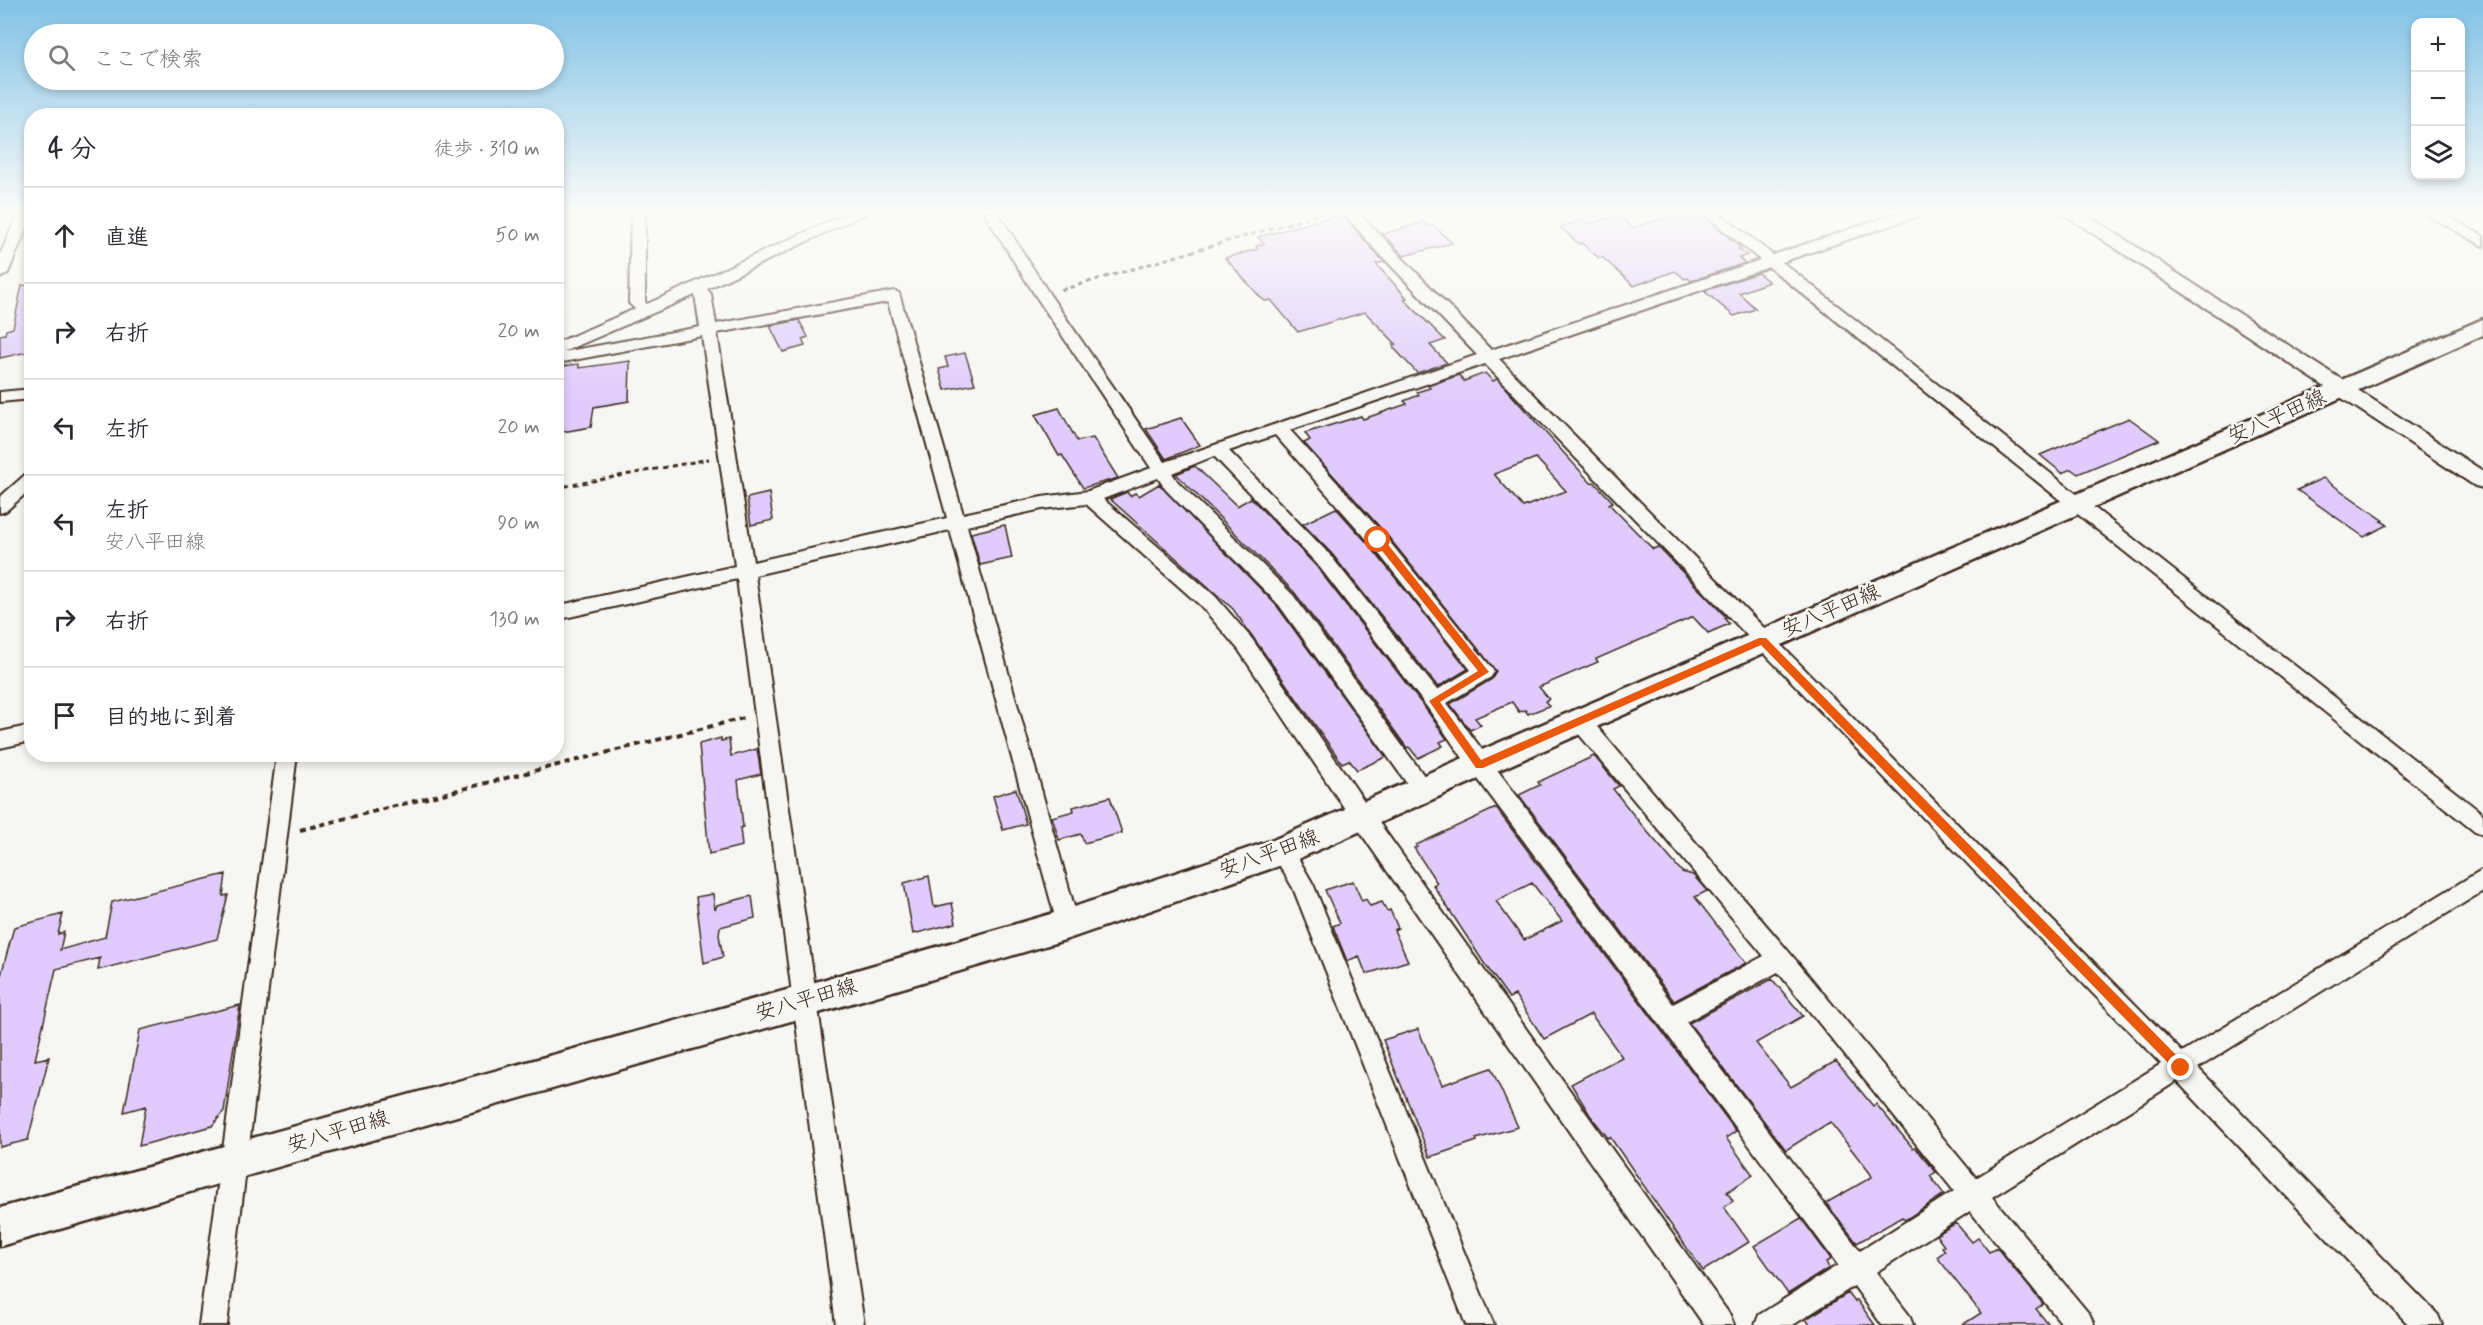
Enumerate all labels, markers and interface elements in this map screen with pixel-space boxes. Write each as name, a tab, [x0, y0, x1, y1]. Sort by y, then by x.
map controls	[2411, 18, 2465, 180]
button: +	[2411, 18, 2465, 72]
search box	[24, 24, 564, 90]
icon: search	[45, 41, 78, 74]
text: ここで検索	[93, 46, 203, 74]
button: −	[2411, 72, 2465, 126]
button: layers	[2411, 126, 2465, 180]
text: 4 分	[48, 133, 96, 167]
text: 徒歩 · 310 m	[434, 136, 540, 163]
icon: ahead	[48, 219, 81, 252]
text: 50 m	[495, 222, 540, 249]
text: 直進	[105, 224, 149, 252]
icon: right	[48, 315, 81, 348]
text: 20 m	[497, 318, 540, 345]
text: 右折	[105, 320, 149, 348]
street label: 安八平田線	[2223, 383, 2331, 451]
icon: left	[48, 411, 81, 444]
text: 20 m	[497, 414, 540, 441]
text: 左折	[105, 416, 149, 444]
text: 左折	[105, 497, 149, 525]
icon: left	[48, 507, 81, 540]
text: 90 m	[497, 510, 540, 537]
route start	[1364, 526, 1390, 552]
text: 安八平田線	[105, 529, 205, 556]
street label: 安八平田線	[1777, 578, 1885, 644]
icon: right	[48, 603, 81, 636]
text: 130 m	[489, 606, 540, 633]
text: 右折	[105, 608, 149, 636]
icon: arrive	[48, 699, 81, 732]
text: 目的地に到着	[105, 704, 237, 732]
street label: 安八平田線	[1215, 823, 1323, 885]
street label: 安八平田線	[752, 972, 860, 1028]
route end	[2167, 1054, 2193, 1080]
street label: 安八平田線	[284, 1104, 392, 1160]

